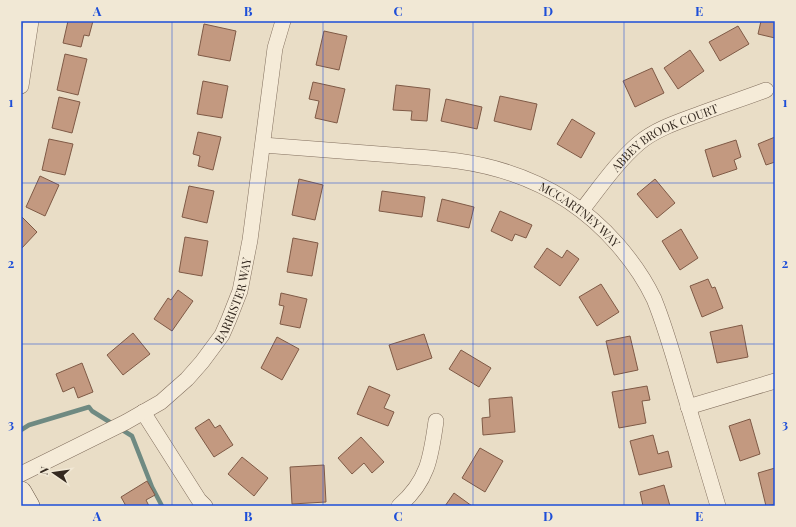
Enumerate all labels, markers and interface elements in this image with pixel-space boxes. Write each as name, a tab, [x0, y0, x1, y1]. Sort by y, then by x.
text: A	[92, 2, 102, 19]
text: B	[244, 2, 253, 19]
text: C	[393, 2, 403, 19]
text: D	[543, 2, 553, 19]
text: E	[695, 2, 703, 19]
text: 1	[9, 93, 14, 110]
text: 1	[783, 93, 788, 110]
street label: ABBEY BROOK COURT	[607, 100, 721, 175]
street label: MCCARTNEY WAY	[537, 178, 624, 251]
text: 2	[8, 254, 15, 271]
text: 2	[782, 254, 789, 271]
street label: BARRISTER WAY	[210, 255, 255, 347]
text: 3	[8, 415, 14, 432]
text: 3	[782, 415, 788, 432]
north arrow	[34, 453, 74, 493]
text: N	[36, 465, 52, 476]
text: A	[92, 507, 102, 524]
text: B	[244, 507, 253, 524]
text: C	[393, 507, 403, 524]
text: D	[543, 507, 553, 524]
text: E	[695, 507, 703, 524]

